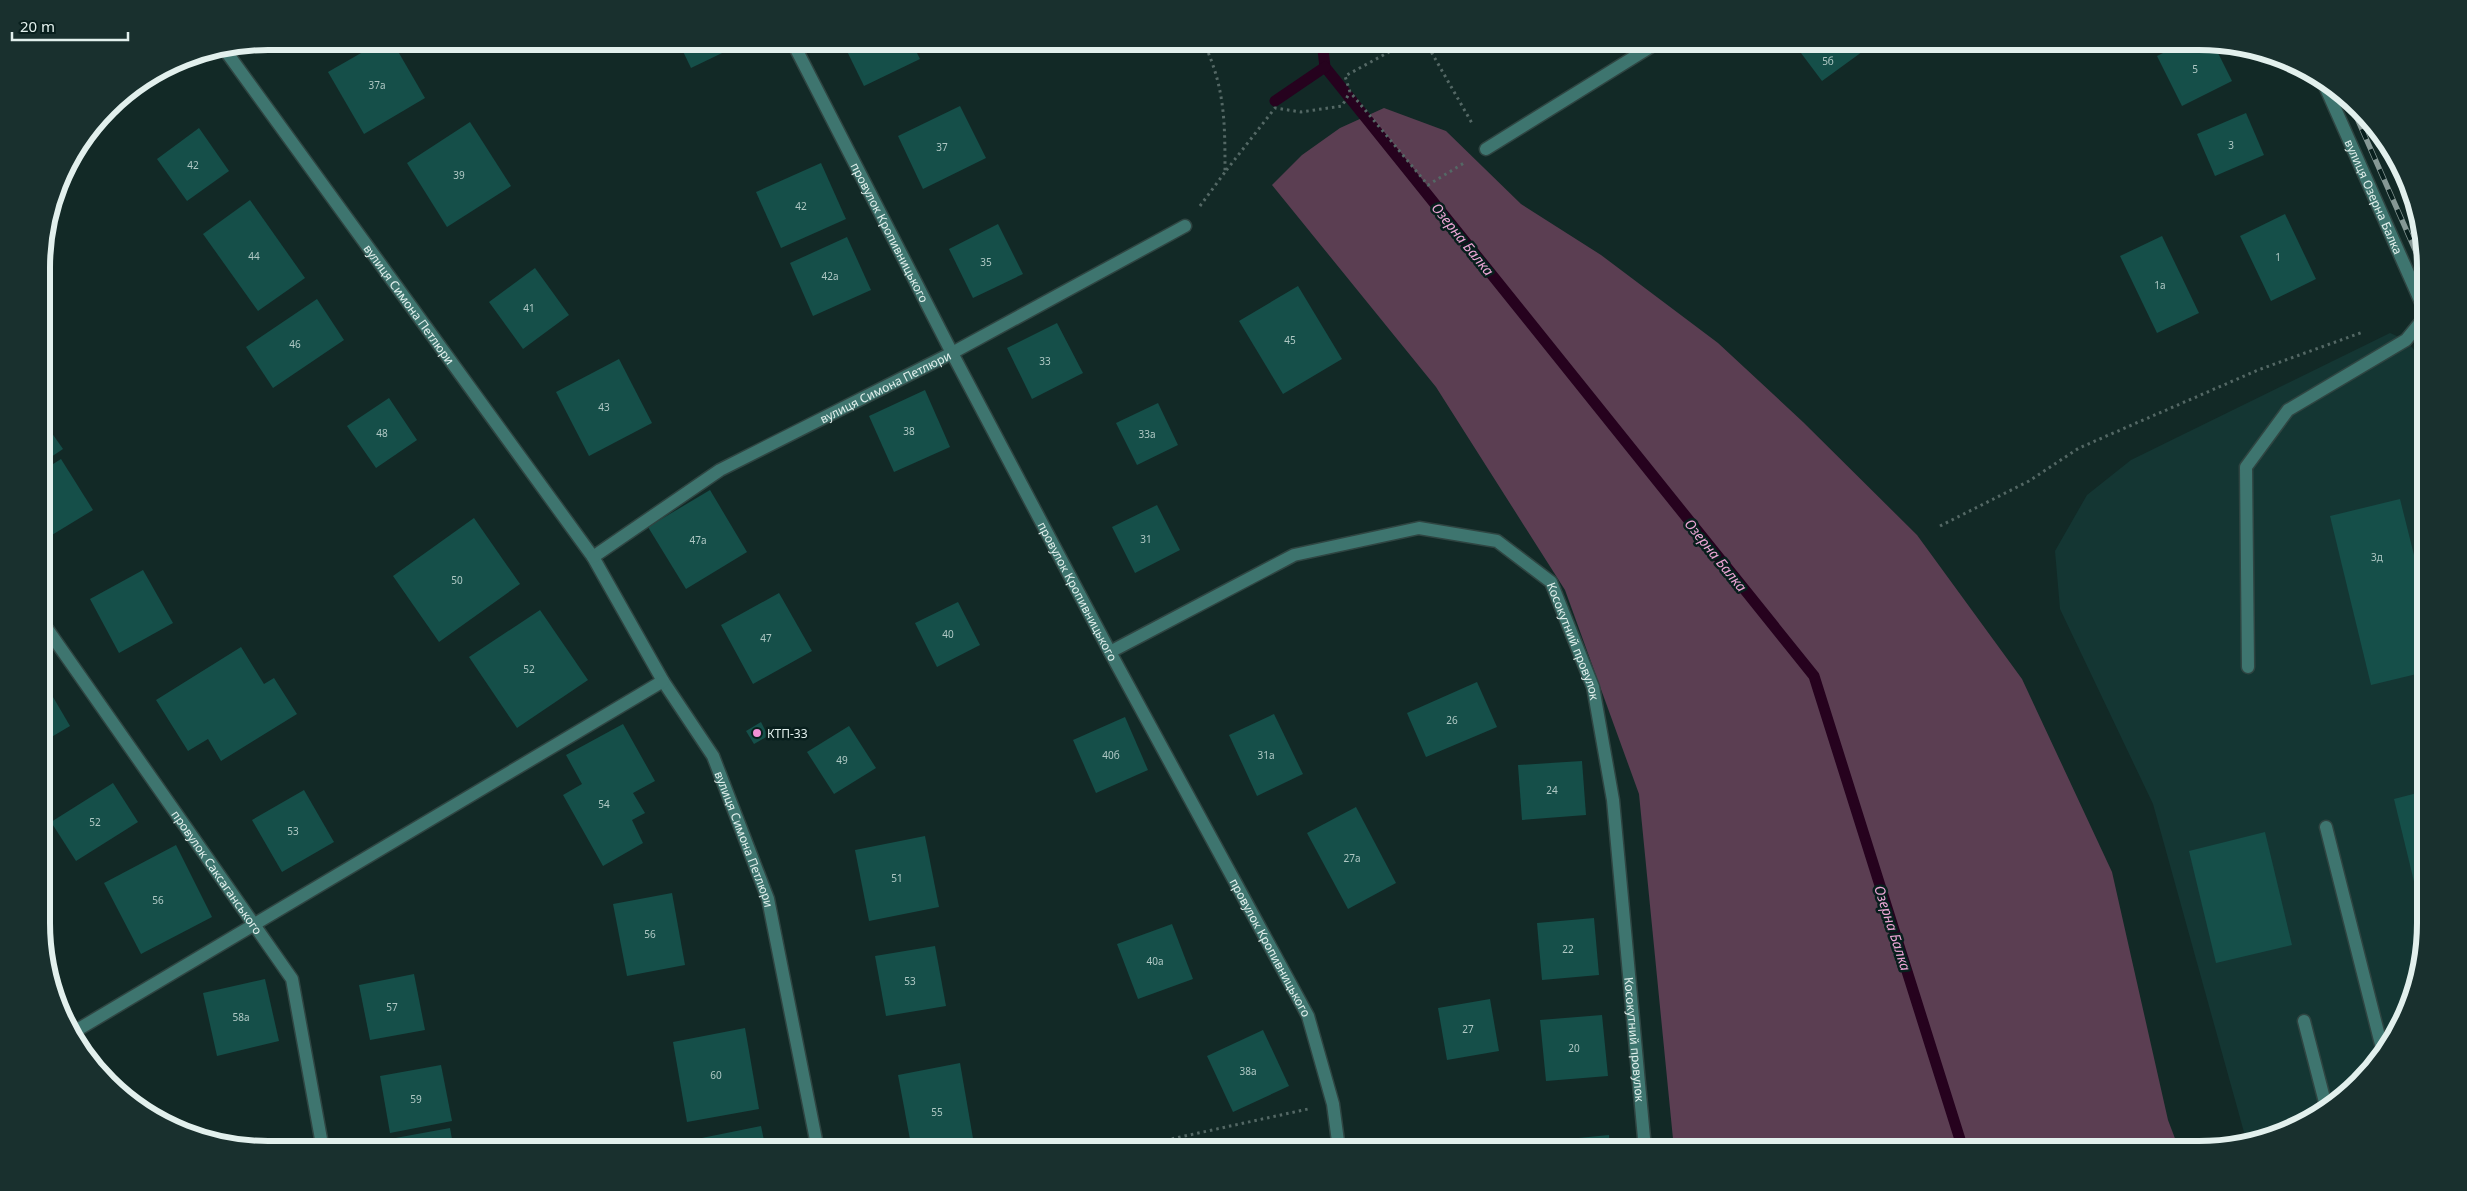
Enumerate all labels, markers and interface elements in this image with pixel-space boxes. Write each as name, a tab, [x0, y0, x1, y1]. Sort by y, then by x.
scale bar	[12, 10, 129, 42]
text: 20 m	[20, 16, 55, 36]
house number: 5б	[1822, 54, 1834, 68]
house number: 5	[2192, 62, 2198, 76]
house number: 37а	[369, 78, 386, 92]
street label: вулиця Озерна Балка	[2341, 136, 2407, 257]
house number: 3	[2228, 138, 2234, 152]
house number: 37	[936, 140, 948, 154]
house number: 42	[187, 158, 199, 172]
street label: провулок Кропивницького	[847, 159, 933, 305]
house number: 39	[453, 168, 465, 182]
house number: 42	[795, 199, 807, 213]
water label: Озерна Балка	[1428, 199, 1498, 280]
street label: вулиця Симона Петлюри	[360, 241, 459, 368]
house number: 44	[248, 249, 260, 263]
house number: 1	[2275, 250, 2281, 264]
house number: 35	[980, 255, 992, 269]
house number: 42а	[822, 269, 839, 283]
house number: 1а	[2154, 278, 2166, 292]
house number: 41	[523, 301, 535, 315]
house number: 45	[1284, 333, 1296, 347]
house number: 46	[289, 337, 301, 351]
street label: вулиця Симона Петлюри	[817, 347, 954, 427]
house number: 33	[1039, 354, 1051, 368]
house number: 43	[598, 400, 610, 414]
house number: 38	[903, 424, 915, 438]
house number: 48	[376, 426, 388, 440]
house number: 33а	[1139, 427, 1156, 441]
water label: Озерна Балка	[1681, 515, 1751, 596]
street label: провулок Кропивницького	[1034, 519, 1122, 664]
house number: 31	[1140, 532, 1152, 546]
house number: 47а	[690, 533, 707, 547]
house number: 3д	[2371, 550, 2383, 564]
house number: 50	[451, 573, 463, 587]
street label: Косокутний провулок	[1543, 579, 1604, 702]
house number: 40	[942, 627, 954, 641]
house number: 47	[760, 631, 772, 645]
house number: 52	[523, 662, 535, 676]
house number: 26	[1446, 713, 1458, 727]
place label: КТП-33	[767, 725, 808, 742]
marker: КТП-33	[751, 727, 763, 739]
house number: 40б	[1102, 748, 1120, 762]
house number: 31а	[1258, 748, 1275, 762]
house number: 49	[836, 753, 848, 767]
street label: вулиця Симона Петлюри	[711, 768, 778, 909]
house number: 24	[1546, 783, 1558, 797]
house number: 54	[598, 797, 610, 811]
street label: провулок Саксаганського	[168, 807, 267, 938]
house number: 52	[89, 815, 101, 829]
house number: 53	[287, 824, 299, 838]
house number: 27а	[1344, 851, 1361, 865]
house number: 51	[891, 871, 903, 885]
street label: провулок Кропивницького	[1226, 875, 1315, 1020]
water label: Озерна Балка	[1870, 883, 1916, 973]
house number: 56	[152, 893, 164, 907]
house number: 56	[644, 927, 656, 941]
house number: 22	[1562, 942, 1574, 956]
house number: 40а	[1147, 954, 1164, 968]
house number: 53	[904, 974, 916, 988]
street label: Косокутний провулок	[1621, 976, 1649, 1103]
house number: 57	[386, 1000, 398, 1014]
house number: 58а	[233, 1010, 250, 1024]
house number: 27	[1462, 1022, 1474, 1036]
house number: 20	[1568, 1041, 1580, 1055]
house number: 38а	[1240, 1064, 1257, 1078]
house number: 60	[710, 1068, 722, 1082]
house number: 59	[410, 1092, 422, 1106]
house number: 55	[931, 1105, 943, 1119]

